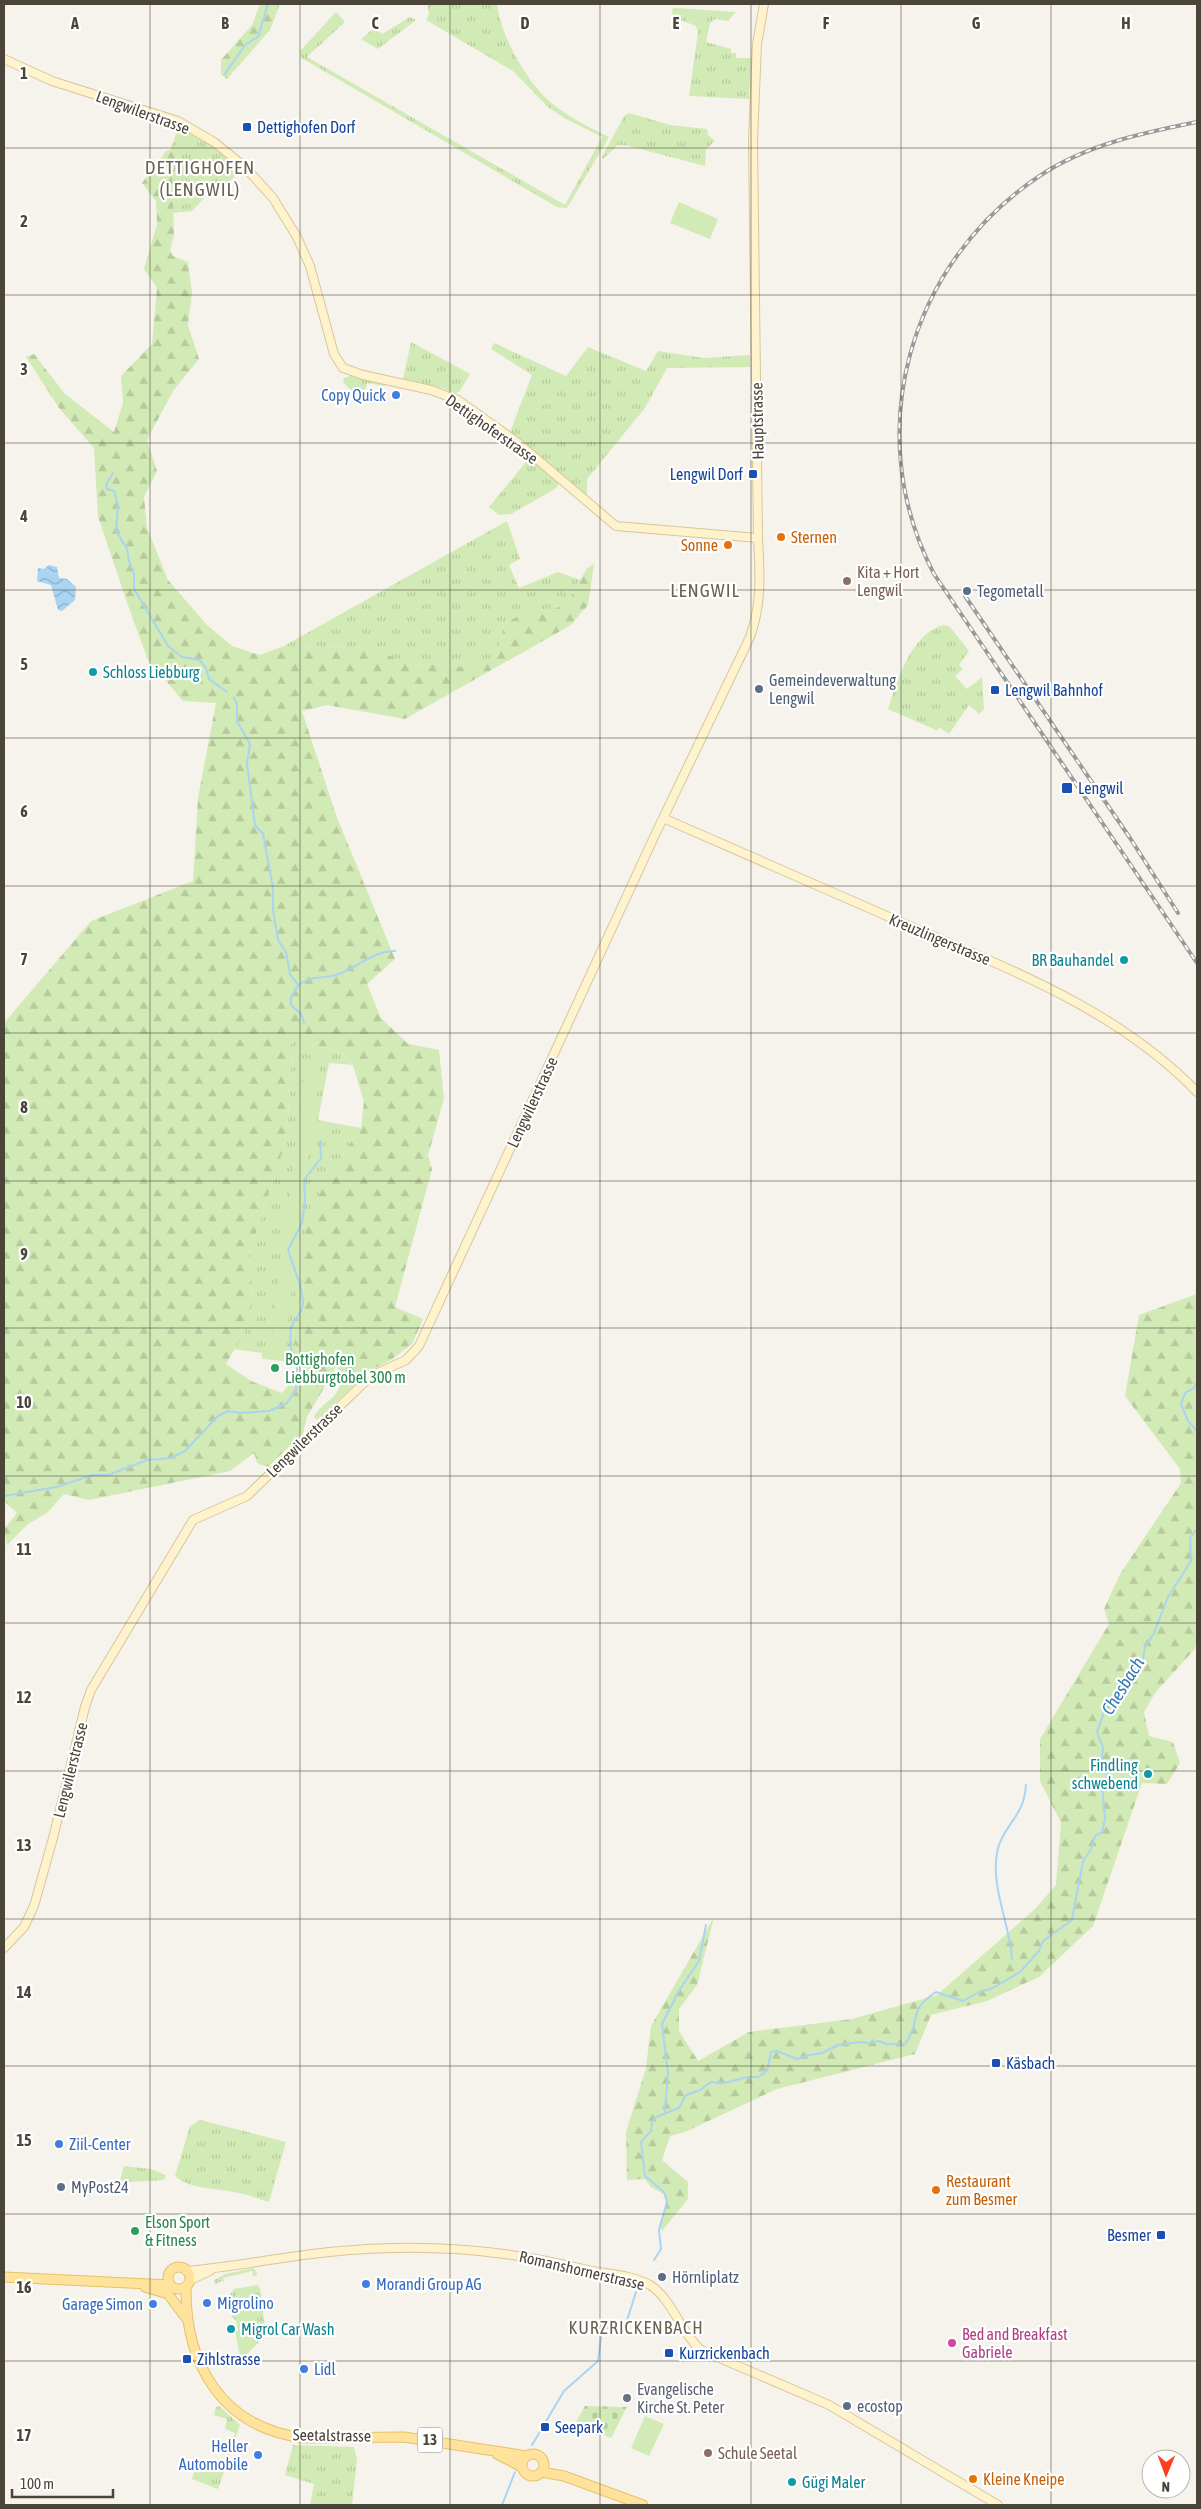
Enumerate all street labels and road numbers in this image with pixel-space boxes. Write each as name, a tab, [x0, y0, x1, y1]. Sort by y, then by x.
street label: Lengwilerstrasse	[94, 87, 192, 138]
street label: Hauptstrasse	[747, 382, 768, 460]
street label: Dettighoferstrasse	[442, 391, 542, 468]
street label: Kreuzlingerstrasse	[886, 910, 993, 969]
street label: Lengwilerstrasse	[503, 1054, 562, 1151]
street label: Lengwilerstrasse	[262, 1399, 346, 1481]
street label: Lengwilerstrasse	[49, 1720, 92, 1820]
street label: Romanshornerstrasse	[517, 2247, 647, 2293]
street label: Seetalstrasse	[293, 2425, 371, 2445]
road number: 13	[418, 2428, 442, 2452]

